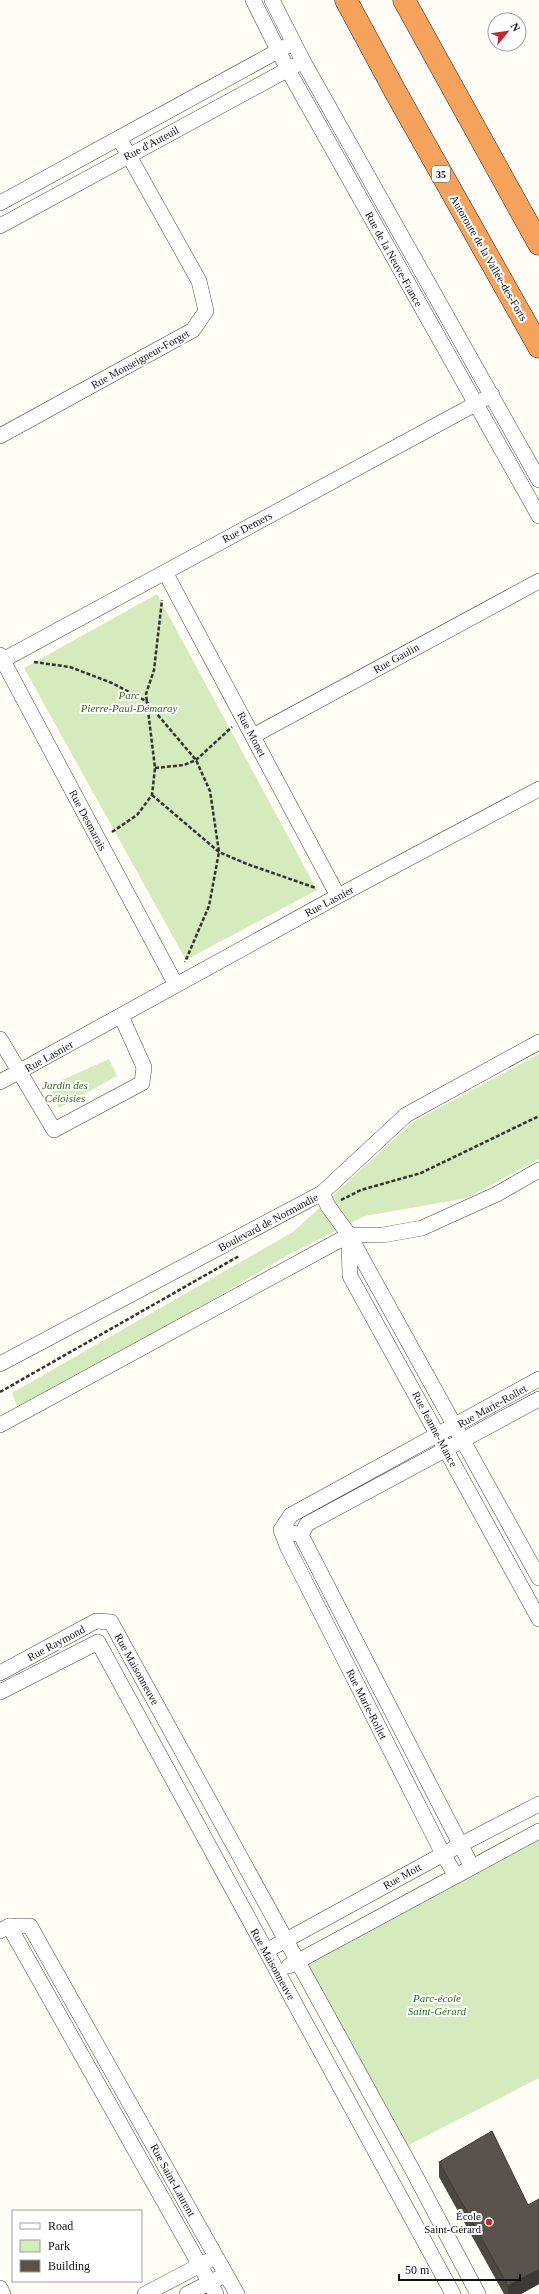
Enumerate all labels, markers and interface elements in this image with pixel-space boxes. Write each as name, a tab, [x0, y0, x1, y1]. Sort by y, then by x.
north arrow	[487, 12, 527, 52]
text: N	[509, 21, 523, 34]
street label: Rue d'Auteuil	[121, 123, 181, 163]
road number: 35	[432, 166, 450, 182]
street label: Autoroute de la Vallée-des-Forts	[448, 193, 530, 323]
street label: Rue de la Neuve-France	[363, 209, 425, 309]
street label: Rue Monseigneur-Forget	[89, 327, 191, 391]
street label: Rue Demers	[220, 509, 274, 545]
street label: Rue Gaulin	[371, 640, 421, 675]
park label: Parc Pierre-Paul-Démaray	[80, 689, 177, 714]
street label: Rue Monet	[235, 709, 269, 759]
street label: Rue Desmarais	[67, 788, 109, 852]
street label: Rue Lasnier	[303, 883, 356, 919]
street label: Rue Lasnier	[23, 1038, 76, 1074]
park label: Jardin des Céloisies	[42, 1079, 88, 1104]
street label: Boulevard de Normandie	[216, 1191, 320, 1253]
street label: Rue Marie-Rollet	[455, 1382, 529, 1430]
street label: Rue Jeanne-Mance	[410, 1389, 460, 1469]
street label: Rue Raymond	[25, 1623, 87, 1663]
street label: Rue Maisonneuve	[112, 1631, 162, 1707]
street label: Rue Marie-Rollet	[344, 1667, 390, 1741]
street label: Rue Mott	[381, 1861, 423, 1891]
street label: Rue Maisonneuve	[248, 1926, 298, 2002]
park label: Parc-école Saint-Gérard	[408, 1992, 467, 2017]
street label: Rue Saint-Laurent	[148, 2142, 198, 2218]
legend	[12, 2210, 142, 2282]
place label: École Saint-Gérard	[424, 2210, 481, 2235]
marker: École Saint-Gérard	[484, 2217, 494, 2227]
text: Road	[48, 2219, 73, 2233]
text: Park	[48, 2239, 70, 2253]
scale bar	[399, 2256, 520, 2282]
text: Building	[48, 2259, 90, 2273]
text: 50 m	[405, 2263, 430, 2277]

